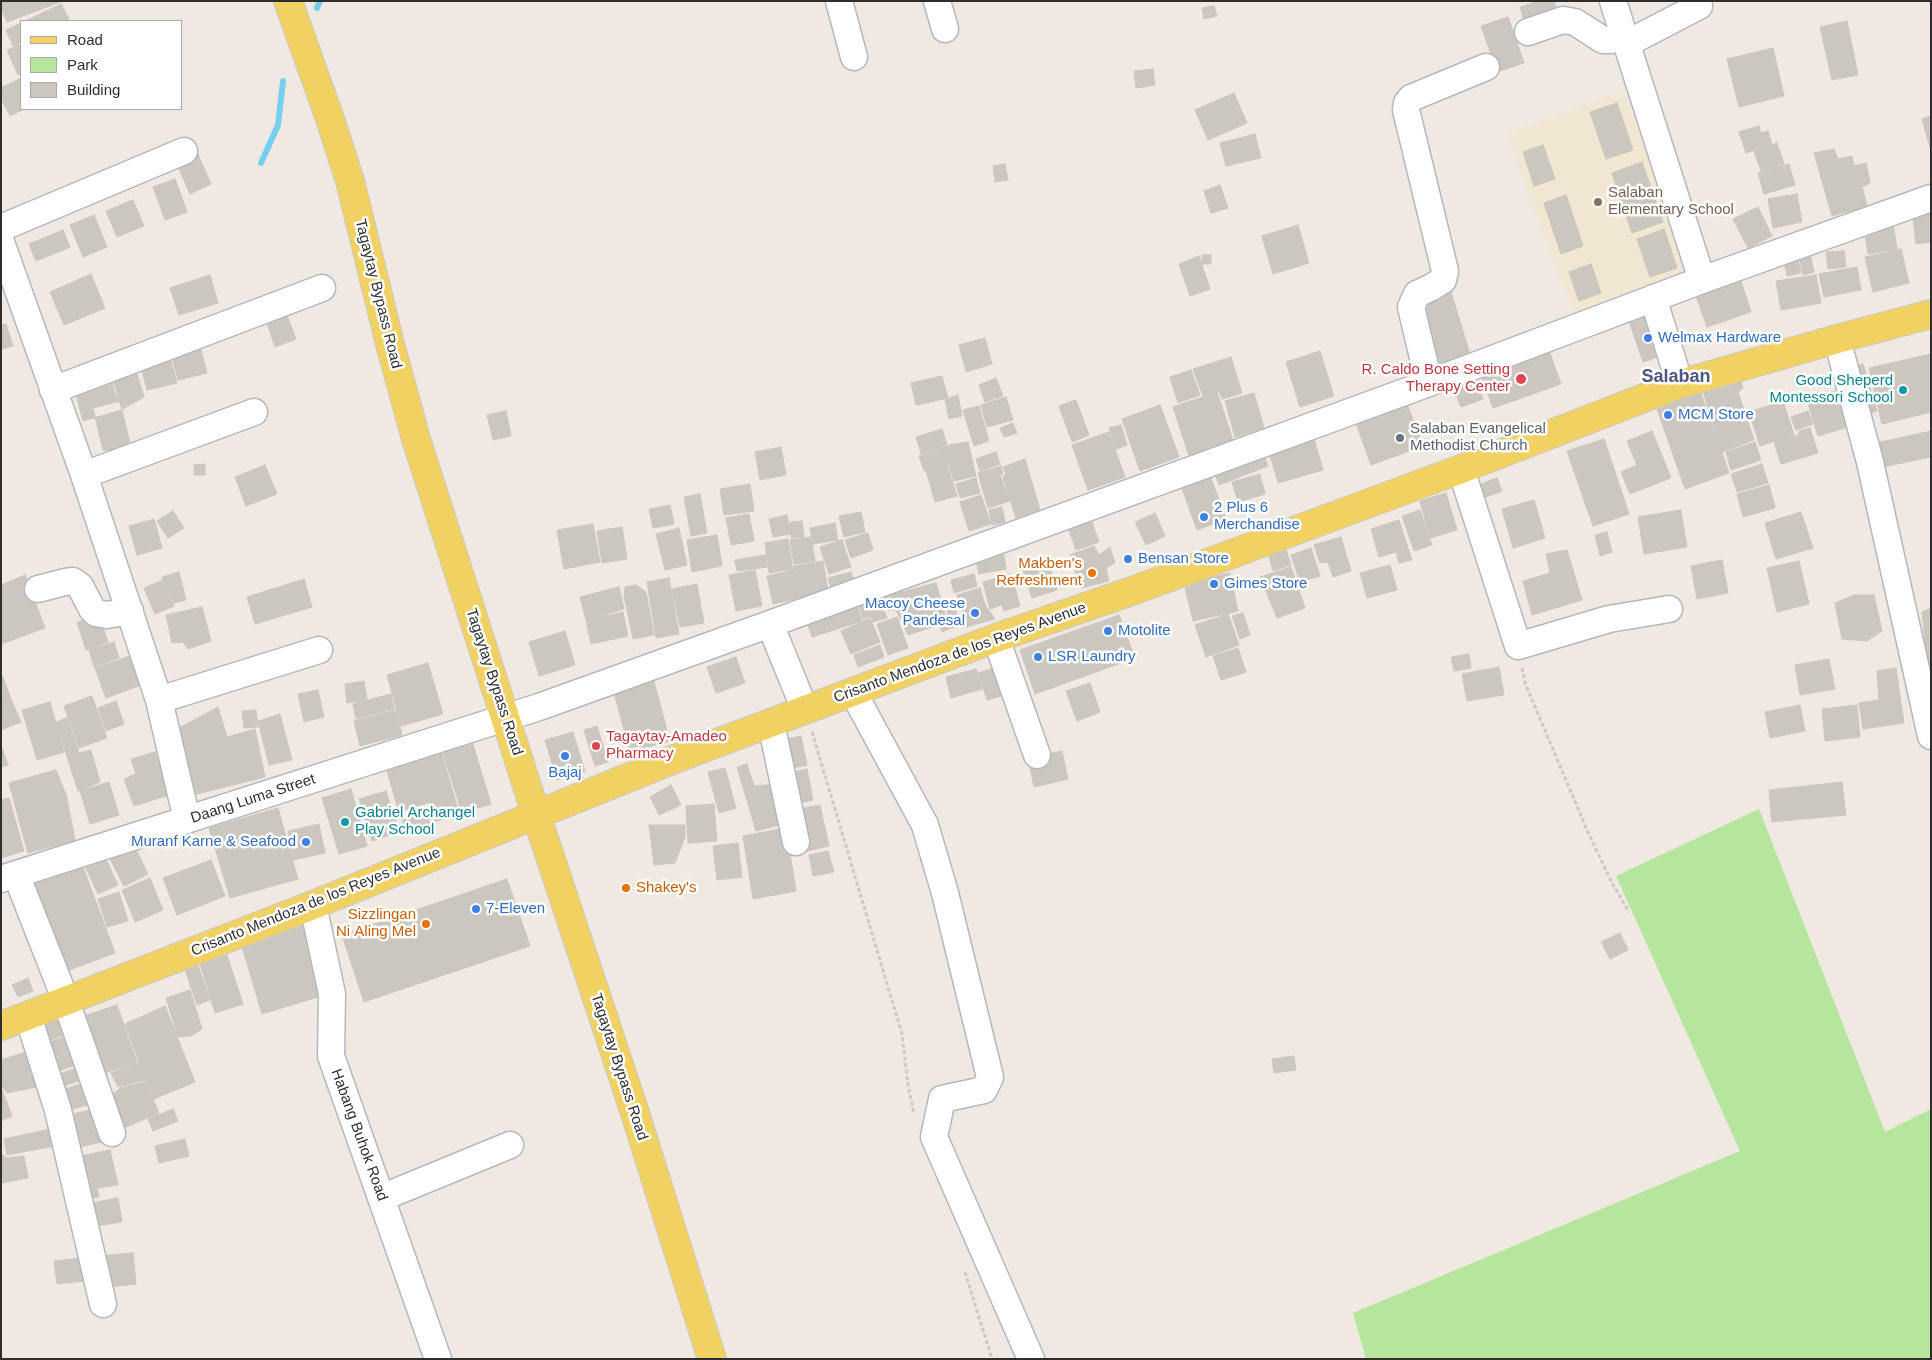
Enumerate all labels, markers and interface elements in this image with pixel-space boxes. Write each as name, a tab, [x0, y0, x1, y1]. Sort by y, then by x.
legend	[20, 20, 182, 110]
text: Road	[67, 31, 103, 48]
text: Park	[67, 56, 98, 73]
text: Building	[67, 81, 120, 98]
place label: Salaban Elementary School	[1608, 184, 1734, 219]
marker: Salaban Elementary School	[1592, 196, 1604, 208]
street label: Tagaytay Bypass Road	[351, 217, 405, 371]
place label: Welmax Hardware	[1658, 329, 1781, 347]
marker: Welmax Hardware	[1642, 332, 1654, 344]
place label: R. Caldo Bone Setting Therapy Center	[1362, 361, 1510, 396]
district label: Salaban	[1641, 366, 1711, 388]
marker: R. Caldo Bone Setting Therapy Center	[1514, 372, 1528, 386]
place label: Good Sheperd Montessori School	[1770, 372, 1893, 407]
marker: Good Sheperd Montessori School	[1897, 384, 1909, 396]
place label: MCM Store	[1678, 406, 1754, 424]
marker: MCM Store	[1662, 409, 1674, 421]
place label: Salaban Evangelical Methodist Church	[1410, 420, 1546, 455]
marker: Salaban Evangelical Methodist Church	[1394, 432, 1406, 444]
place label: 2 Plus 6 Merchandise	[1214, 499, 1300, 534]
marker: 2 Plus 6 Merchandise	[1198, 511, 1210, 523]
place label: Bensan Store	[1138, 550, 1229, 568]
marker: Bensan Store	[1122, 553, 1134, 565]
place label: Makben's Refreshment	[996, 555, 1082, 590]
marker: Makben's Refreshment	[1086, 567, 1098, 579]
place label: Gimes Store	[1224, 575, 1307, 593]
marker: Gimes Store	[1208, 578, 1220, 590]
place label: Macoy Cheese Pandesal	[865, 595, 965, 630]
street label: Crisanto Mendoza de los Reyes Avenue	[831, 599, 1089, 707]
street label: Tagaytay Bypass Road	[462, 606, 526, 758]
marker: Macoy Cheese Pandesal	[969, 607, 981, 619]
place label: Motolite	[1118, 622, 1171, 640]
marker: Motolite	[1102, 625, 1114, 637]
place label: LSR Laundry	[1048, 648, 1136, 666]
marker: LSR Laundry	[1032, 651, 1044, 663]
place label: Tagaytay-Amadeo Pharmacy	[606, 728, 727, 763]
marker: Tagaytay-Amadeo Pharmacy	[590, 740, 602, 752]
marker: Bajaj	[559, 750, 571, 762]
place label: Bajaj	[548, 764, 582, 782]
street label: Daang Luma Street	[188, 770, 318, 828]
place label: Gabriel Archangel Play School	[355, 804, 475, 839]
marker: Gabriel Archangel Play School	[339, 816, 351, 828]
place label: Muranf Karne & Seafood	[131, 833, 296, 851]
marker: Muranf Karne & Seafood	[300, 836, 312, 848]
street label: Crisanto Mendoza de los Reyes Avenue	[189, 844, 443, 960]
place label: Shakey's	[636, 879, 696, 897]
marker: Shakey's	[620, 882, 632, 894]
place label: 7-Eleven	[486, 900, 545, 918]
marker: 7-Eleven	[470, 903, 482, 915]
place label: Sizzlingan Ni Aling Mel	[336, 906, 416, 941]
marker: Sizzlingan Ni Aling Mel	[420, 918, 432, 930]
street label: Tagaytay Bypass Road	[587, 991, 651, 1143]
street label: Habang Buhok Road	[327, 1066, 391, 1204]

